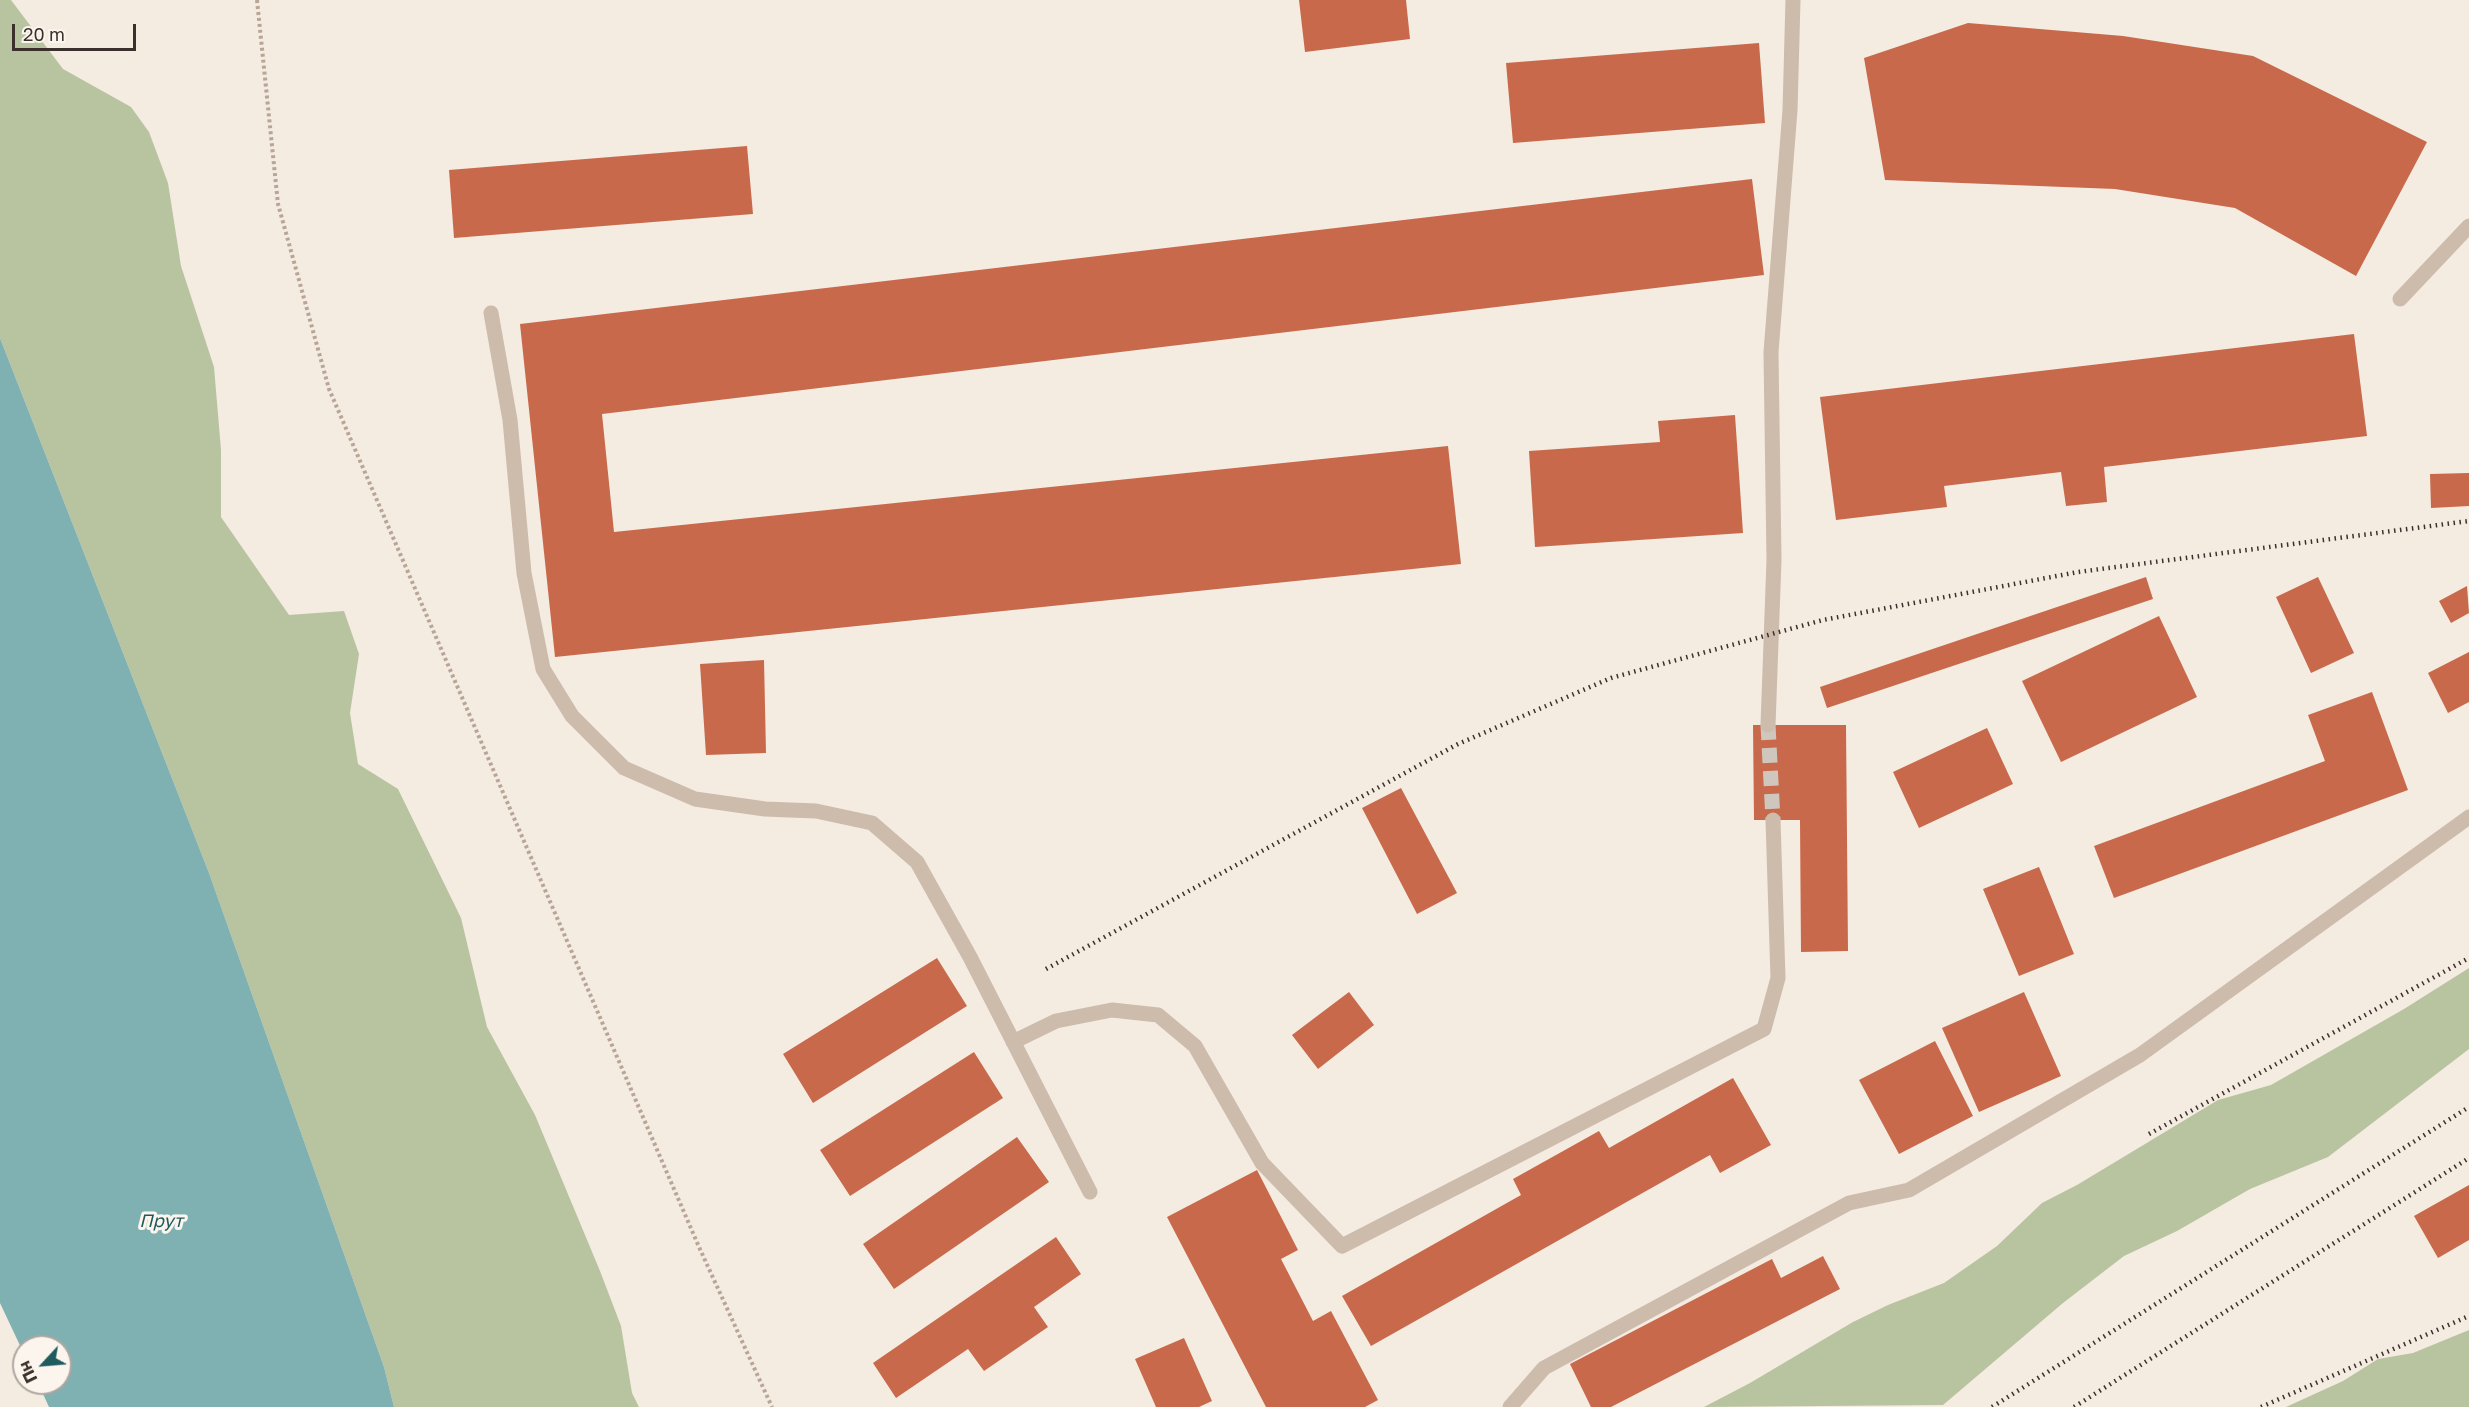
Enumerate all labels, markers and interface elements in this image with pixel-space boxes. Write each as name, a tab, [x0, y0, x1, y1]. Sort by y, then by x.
scale bar	[15, 12, 140, 50]
text: 20 m	[23, 23, 65, 45]
water label: Прут	[139, 1210, 183, 1232]
north arrow	[12, 1335, 72, 1395]
text: Пн	[14, 1358, 41, 1386]

